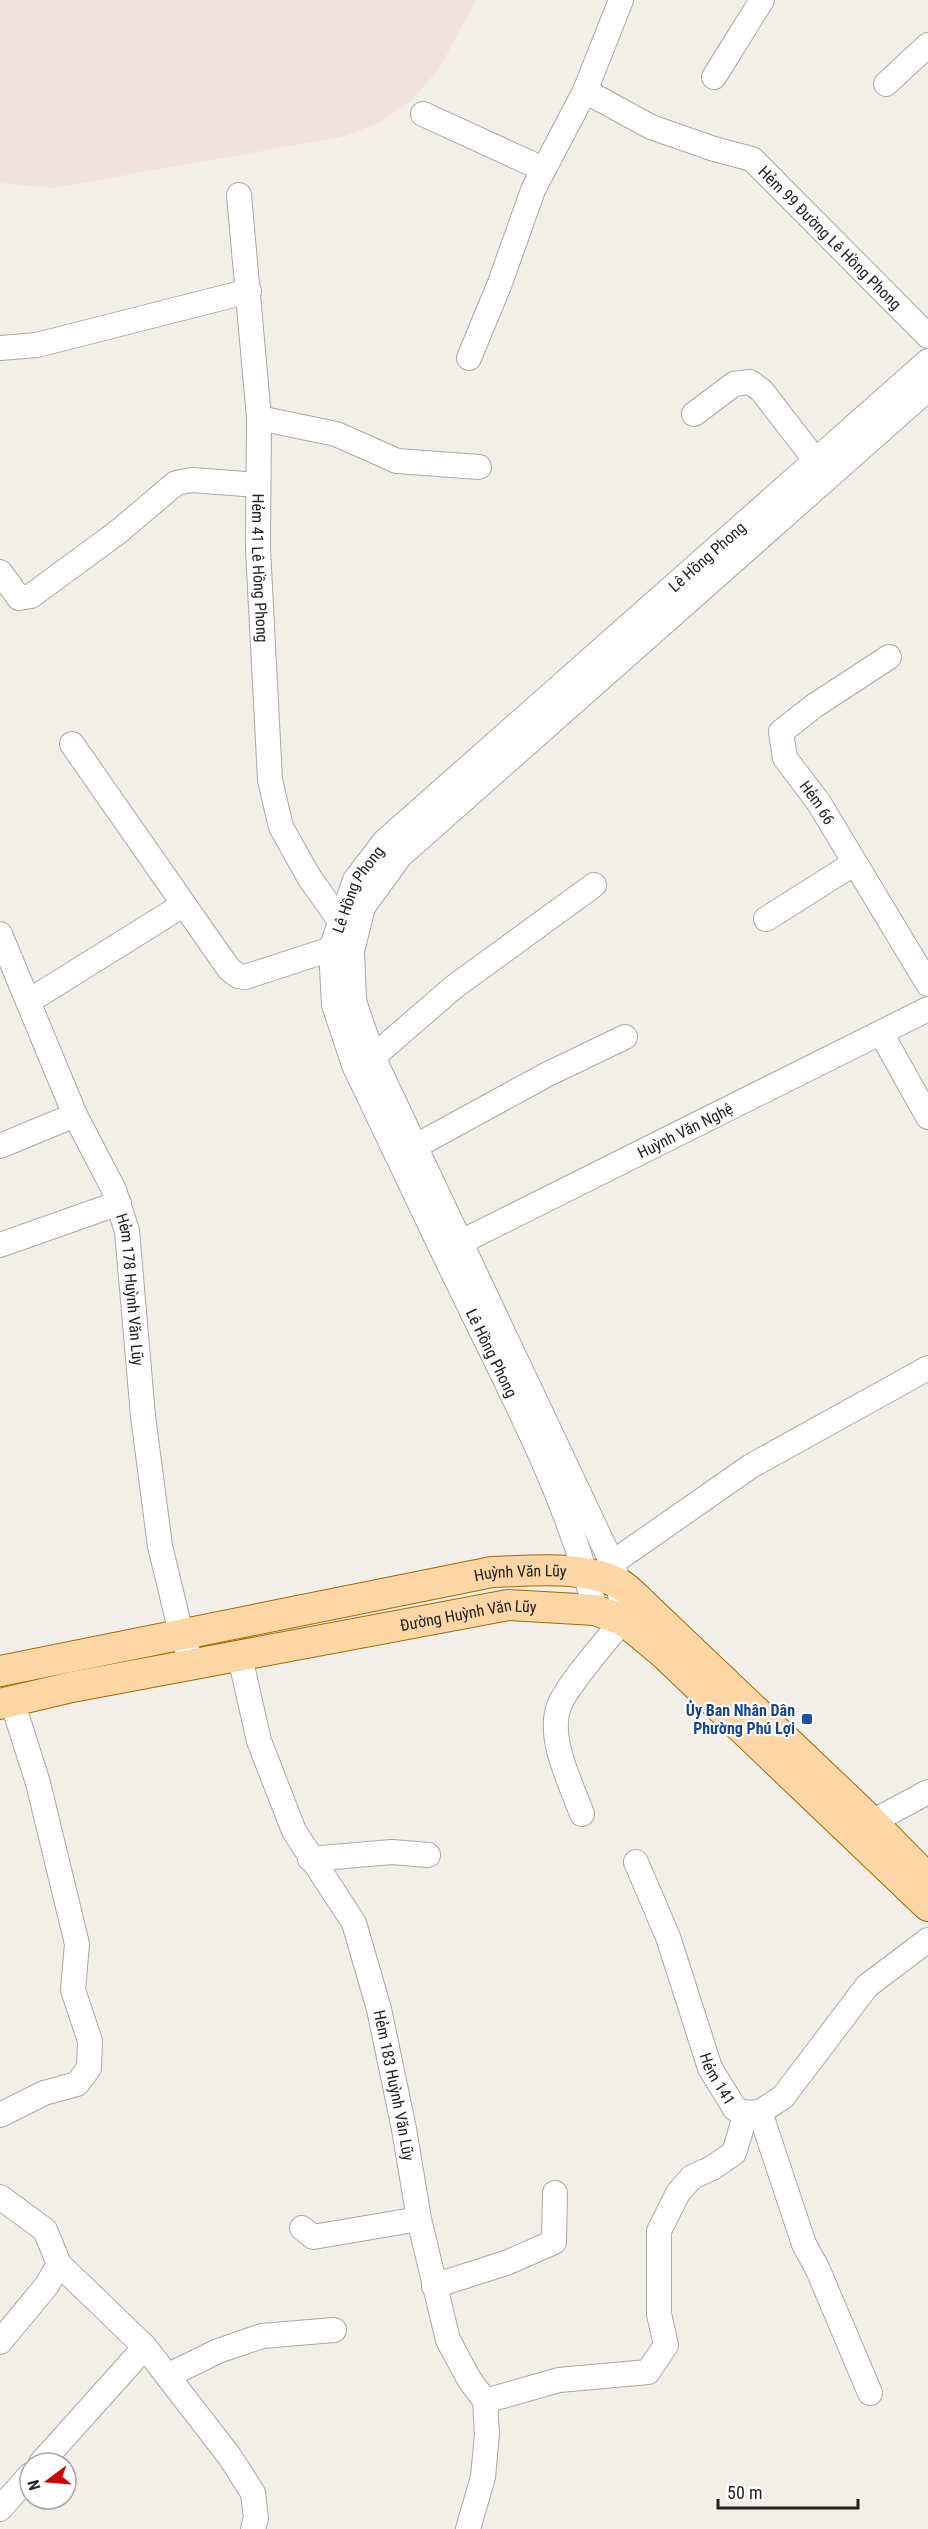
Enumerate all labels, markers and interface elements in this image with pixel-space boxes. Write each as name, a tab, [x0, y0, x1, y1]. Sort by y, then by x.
street label: Hẻm 99 Đường Lê Hồng Phong	[754, 162, 905, 314]
street label: Hẻm 41 Lê Hồng Phong	[248, 494, 272, 643]
street label: Lê Hồng Phong	[665, 518, 750, 596]
street label: Hẻm 66	[795, 777, 839, 828]
street label: Lê Hồng Phong	[328, 842, 388, 936]
street label: Huỳnh Văn Nghệ	[634, 1099, 736, 1162]
street label: Hẻm 178 Huỳnh Văn Lũy	[112, 1211, 148, 1367]
street label: Lê Hồng Phong	[462, 1306, 521, 1401]
street label: Huỳnh Văn Lũy	[472, 1561, 567, 1585]
street label: Đường Huỳnh Văn Lũy	[398, 1596, 537, 1635]
place label: Ủy Ban Nhân Dân Phường Phú Lợi	[686, 1699, 795, 1738]
marker: Ủy Ban Nhân Dân Phường Phú Lợi	[800, 1712, 814, 1726]
street label: Hẻm 183 Huỳnh Văn Lũy	[369, 2008, 418, 2163]
street label: Hẻm 141	[696, 2050, 739, 2108]
north arrow	[18, 2451, 78, 2511]
scale bar	[718, 2472, 858, 2510]
text: N	[24, 2478, 45, 2492]
text: 50 m	[727, 2482, 762, 2503]

